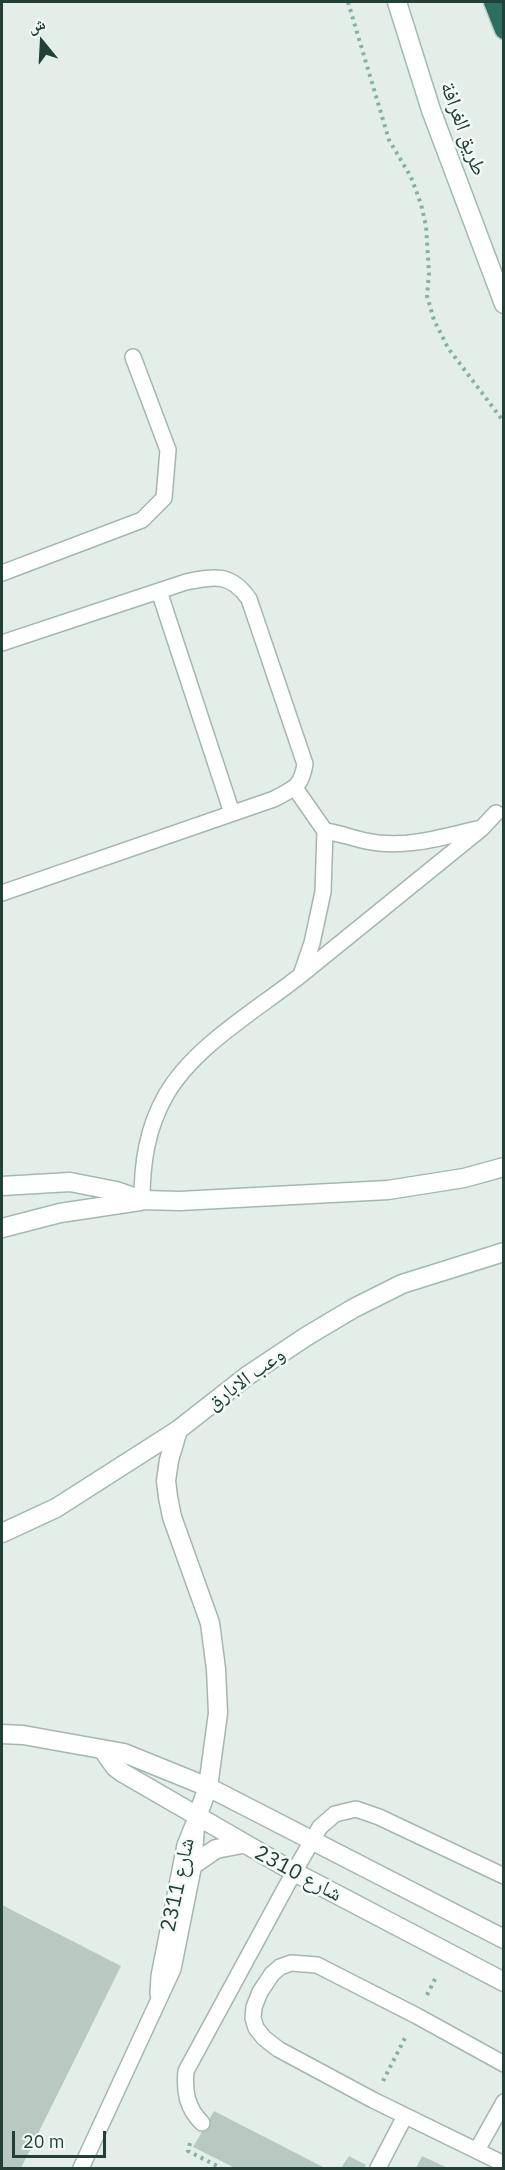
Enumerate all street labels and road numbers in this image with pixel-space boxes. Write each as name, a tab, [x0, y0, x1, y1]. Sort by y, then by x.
street label: طريق الغرافة	[434, 79, 492, 179]
street label: وعب الابارق	[202, 1342, 290, 1416]
street label: شارع 2311	[156, 1836, 200, 1934]
street label: شارع 2310	[250, 1841, 346, 1907]

